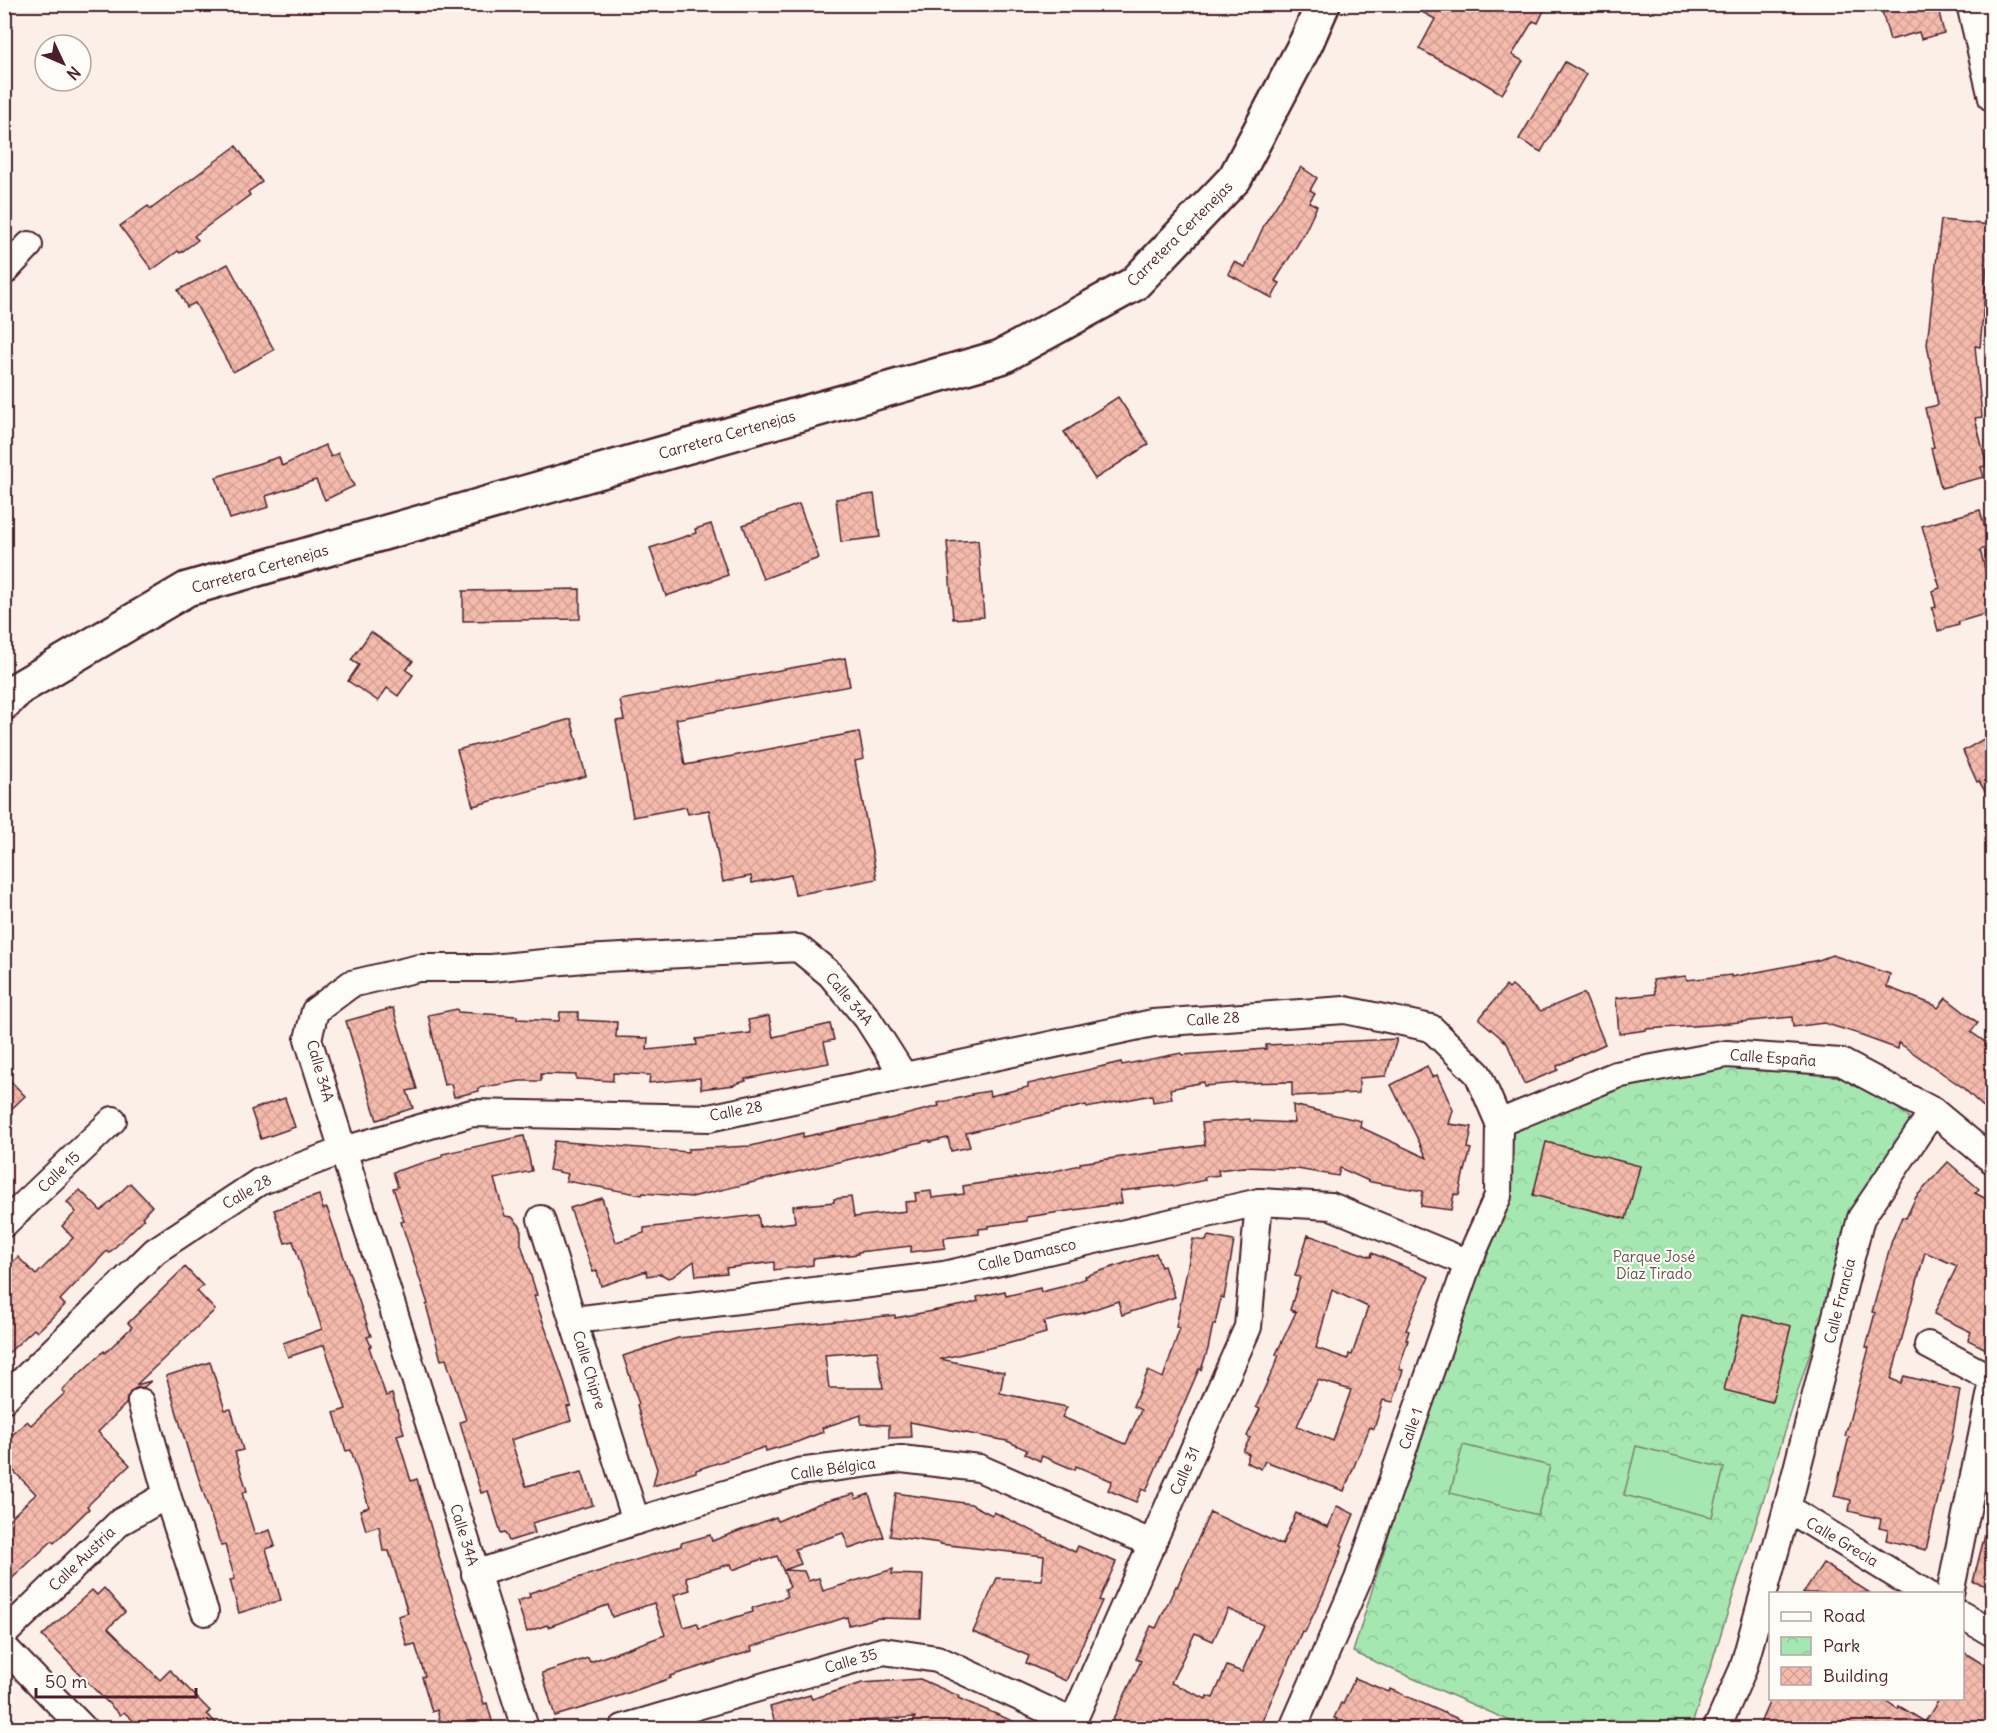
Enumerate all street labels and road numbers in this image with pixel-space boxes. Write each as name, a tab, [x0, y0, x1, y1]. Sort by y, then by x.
street label: Carretera Certenejas	[1123, 177, 1236, 290]
street label: Carretera Certenejas	[656, 406, 798, 463]
street label: Carretera Certenejas	[189, 540, 331, 597]
street label: Calle 34A	[822, 968, 877, 1029]
street label: Calle 28	[1186, 1007, 1240, 1030]
street label: Calle 34A	[303, 1038, 338, 1104]
street label: Calle España	[1729, 1045, 1817, 1070]
street label: Calle 28	[708, 1096, 764, 1125]
street label: Calle 15	[34, 1147, 84, 1196]
street label: Calle 28	[219, 1170, 275, 1213]
street label: Calle Damasco	[976, 1234, 1078, 1275]
street label: Calle Francia	[1820, 1256, 1859, 1346]
street label: Calle Chipre	[569, 1328, 610, 1411]
street label: Calle 1	[1395, 1406, 1426, 1452]
street label: Calle 31	[1165, 1444, 1204, 1498]
street label: Calle Bélgica	[789, 1453, 877, 1484]
street label: Calle 34A	[446, 1502, 483, 1568]
street label: Calle Grecia	[1803, 1513, 1882, 1571]
street label: Calle Austria	[44, 1522, 119, 1595]
street label: Calle 35	[822, 1644, 879, 1677]

